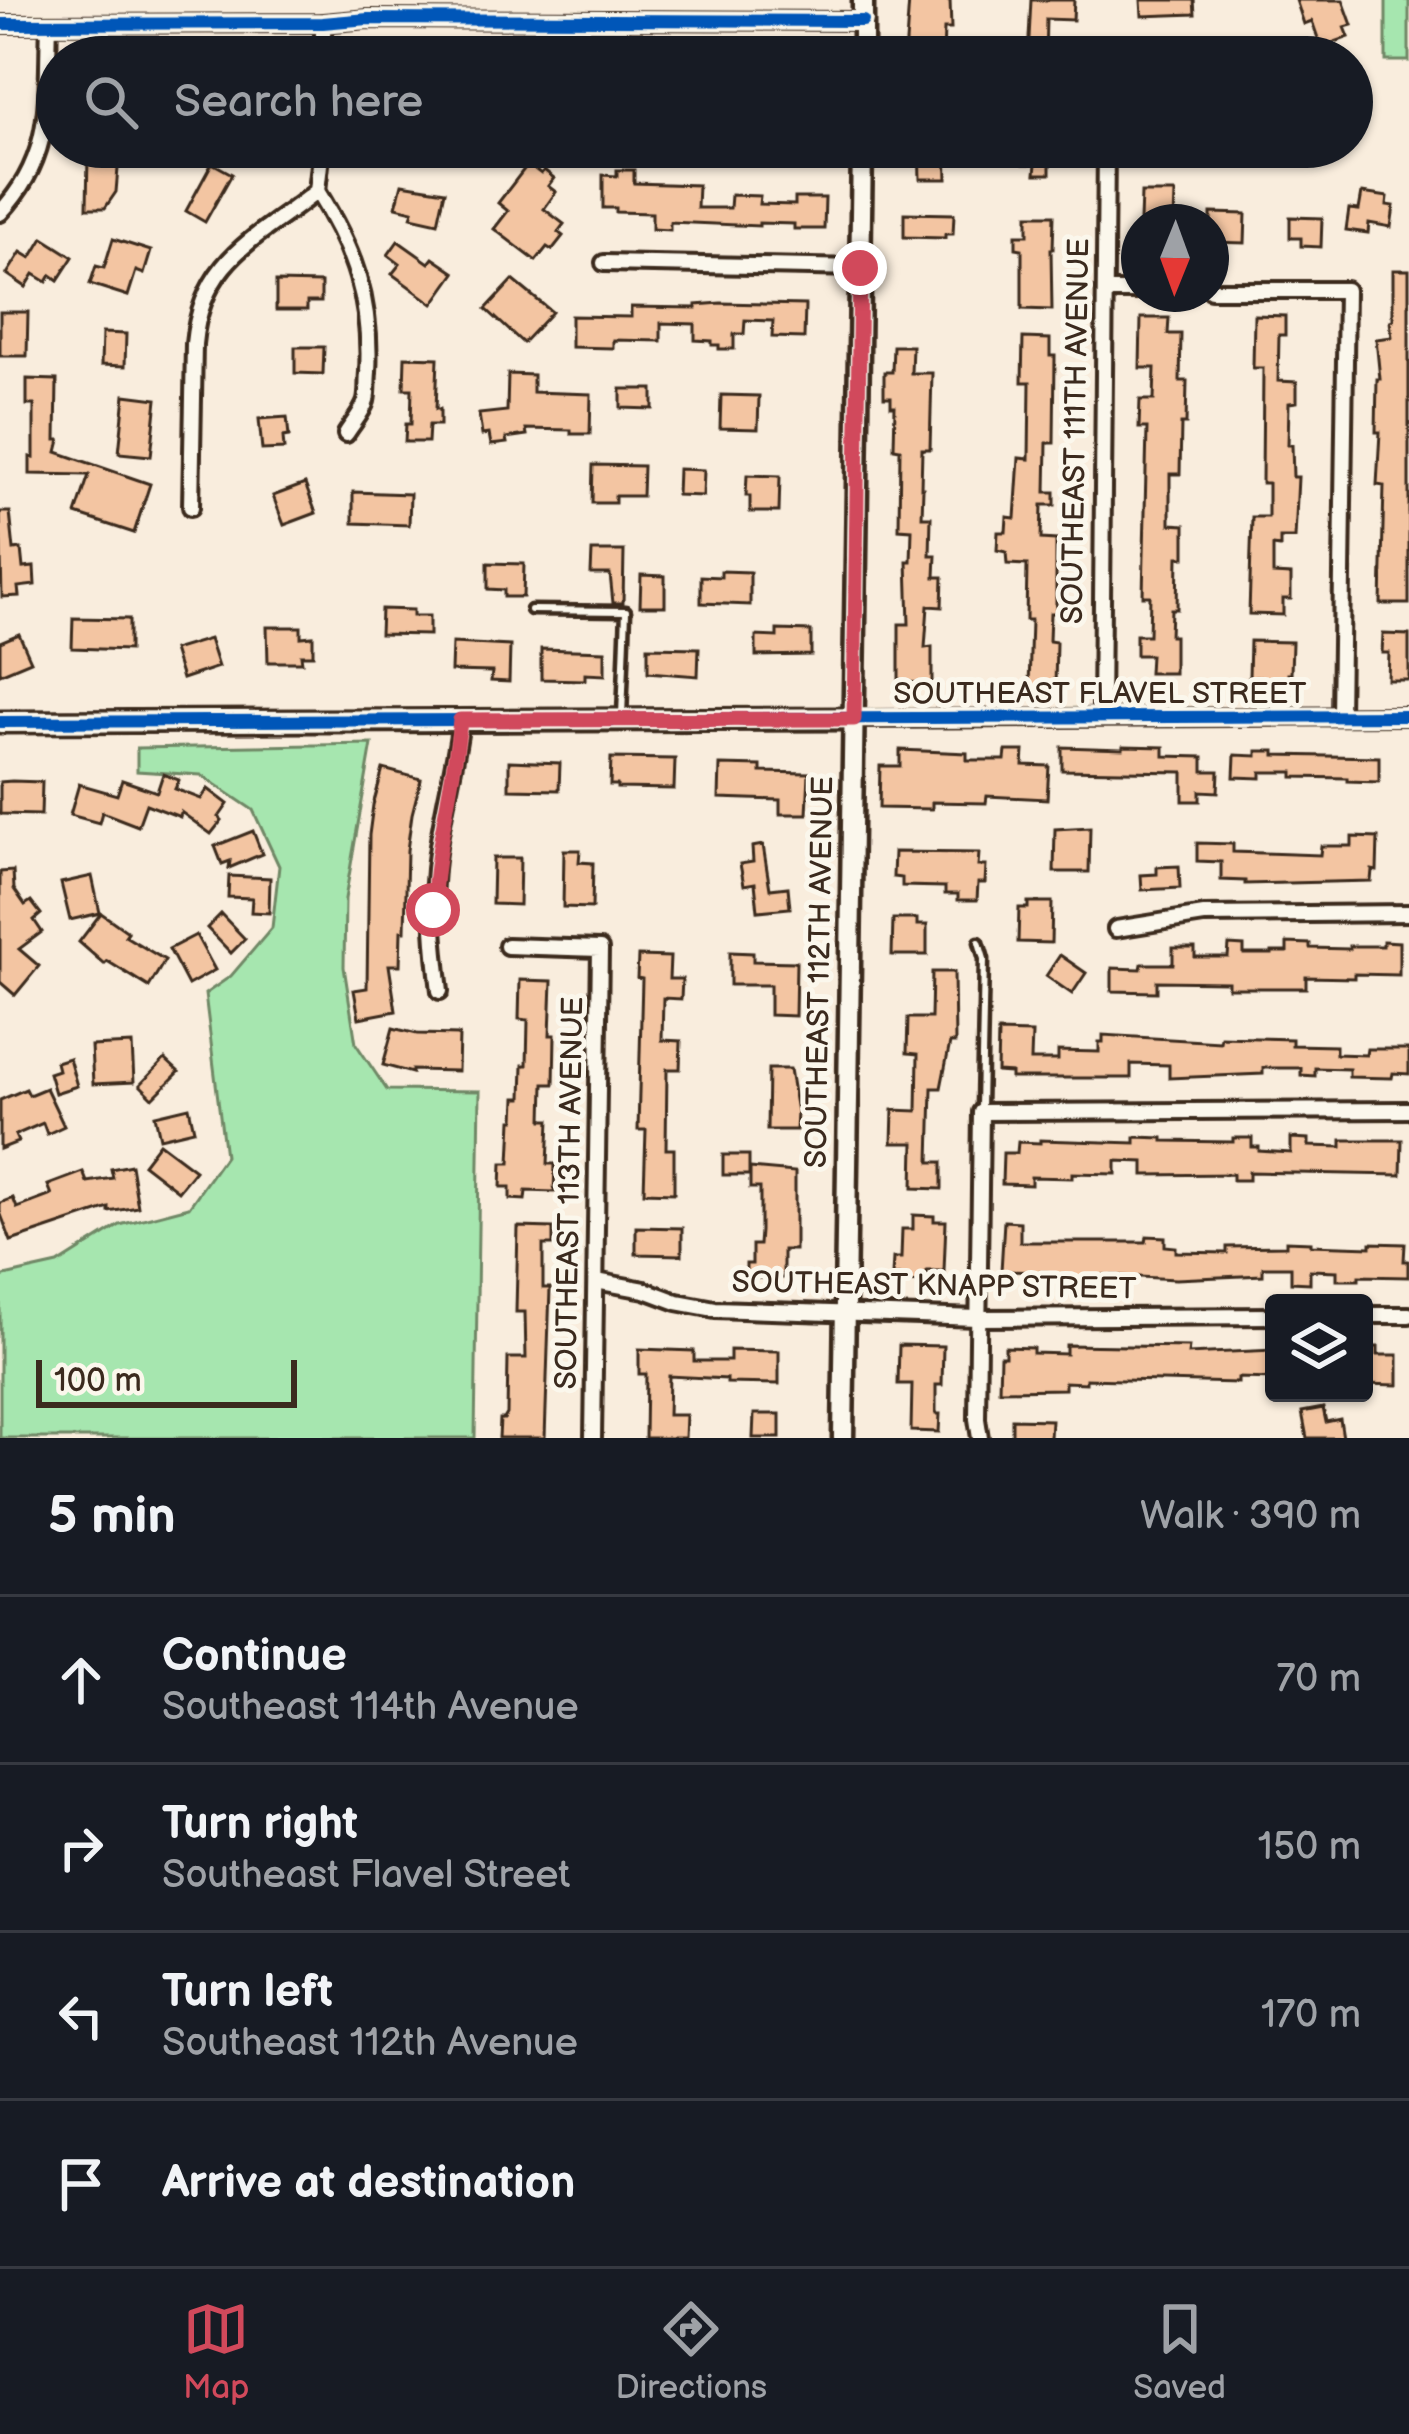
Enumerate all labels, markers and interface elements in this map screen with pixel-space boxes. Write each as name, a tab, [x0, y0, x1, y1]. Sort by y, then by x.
search box	[36, 36, 1373, 168]
icon: search	[78, 69, 144, 135]
text: Search here	[174, 75, 423, 130]
north arrow	[1121, 204, 1229, 312]
street label: SOUTHEAST 111TH AVENUE	[1055, 238, 1097, 624]
route end	[833, 241, 887, 295]
street label: SOUTHEAST FLAVEL STREET	[893, 676, 1307, 712]
street label: SOUTHEAST 112TH AVENUE	[799, 776, 841, 1168]
route start	[406, 883, 460, 937]
street label: SOUTHEAST 113TH AVENUE	[549, 996, 591, 1390]
street label: SOUTHEAST KNAPP STREET	[731, 1264, 1137, 1308]
map controls	[1265, 1294, 1373, 1402]
button: layers	[1265, 1294, 1373, 1402]
scale bar	[36, 1354, 297, 1407]
text: 100 m	[54, 1361, 142, 1401]
text: 5 min	[48, 1486, 176, 1547]
text: Walk · 390 m	[1140, 1493, 1361, 1540]
text: Continue	[162, 1629, 347, 1684]
icon: ahead	[48, 1647, 114, 1713]
text: 70 m	[1276, 1656, 1361, 1703]
text: Southeast 114th Avenue	[162, 1684, 579, 1731]
text: Turn right	[162, 1797, 358, 1852]
icon: right	[48, 1815, 114, 1881]
text: 150 m	[1258, 1824, 1361, 1871]
text: Southeast Flavel Street	[162, 1852, 570, 1899]
text: Turn left	[162, 1965, 333, 2020]
icon: left	[48, 1983, 114, 2049]
text: 170 m	[1261, 1992, 1361, 2039]
text: Southeast 112th Avenue	[162, 2020, 578, 2067]
icon: arrive	[48, 2151, 114, 2217]
text: Arrive at destination	[162, 2156, 575, 2211]
tab: Map	[183, 2296, 249, 2408]
tab: Directions	[616, 2296, 767, 2408]
tab: Saved	[1133, 2296, 1226, 2408]

